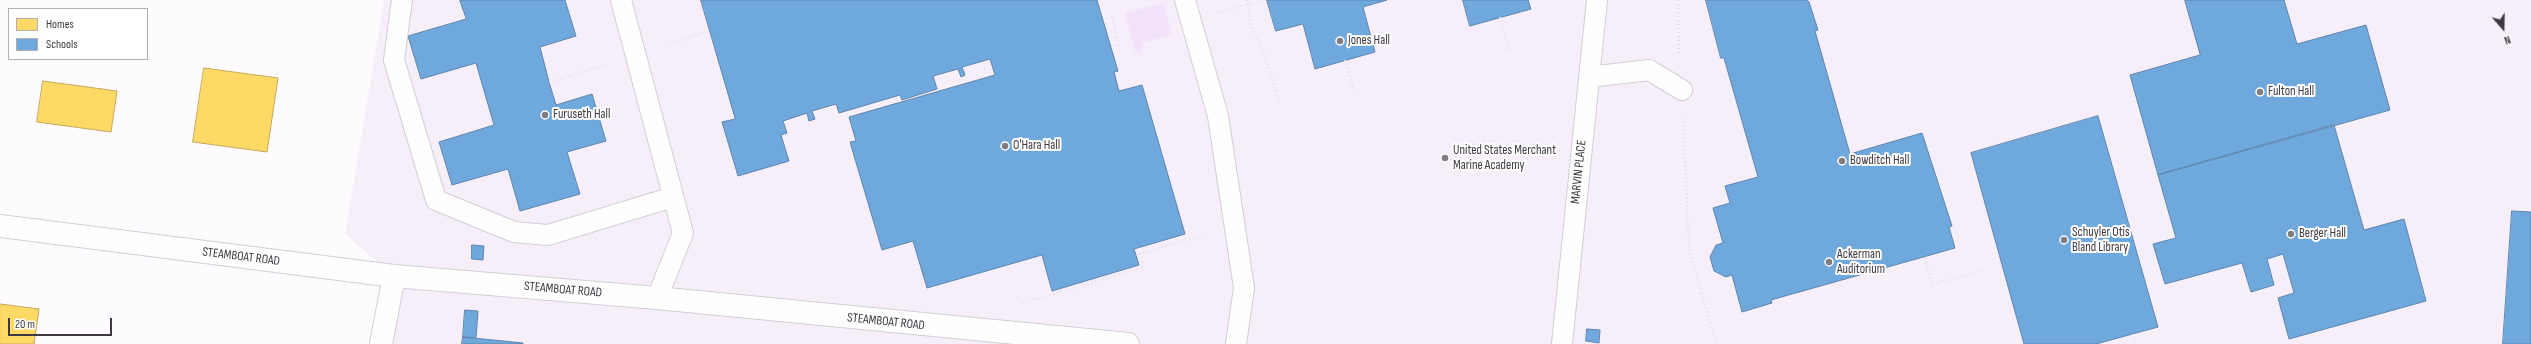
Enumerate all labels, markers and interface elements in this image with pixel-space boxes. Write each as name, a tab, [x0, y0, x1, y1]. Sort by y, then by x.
legend	[8, 8, 148, 60]
north arrow	[2483, 8, 2523, 48]
text: Homes	[46, 17, 74, 32]
place label: Jones Hall	[1348, 33, 1390, 49]
text: N	[2502, 33, 2512, 47]
marker: Jones Hall	[1335, 36, 1345, 46]
text: Schools	[46, 37, 78, 52]
place label: Fulton Hall	[2268, 84, 2314, 100]
marker: Fulton Hall	[2255, 87, 2265, 97]
place label: Furuseth Hall	[553, 107, 610, 123]
marker: Furuseth Hall	[540, 110, 550, 120]
place label: O'Hara Hall	[1013, 138, 1060, 154]
street label: MARVIN PLACE	[1568, 139, 1590, 205]
marker: O'Hara Hall	[1000, 141, 1010, 151]
place label: United States Merchant Marine Academy	[1453, 143, 1556, 174]
marker: United States Merchant Marine Academy	[1440, 153, 1450, 163]
place label: Bowditch Hall	[1850, 153, 1909, 169]
marker: Bowditch Hall	[1837, 156, 1847, 166]
place label: Schuyler Otis Bland Library	[2072, 225, 2130, 256]
place label: Berger Hall	[2299, 226, 2346, 242]
marker: Berger Hall	[2286, 229, 2296, 239]
marker: Schuyler Otis Bland Library	[2059, 235, 2069, 245]
street label: STEAMBOAT ROAD	[201, 245, 281, 269]
place label: Ackerman Auditorium	[1837, 247, 1885, 278]
marker: Ackerman Auditorium	[1824, 257, 1834, 267]
street label: STEAMBOAT ROAD	[523, 279, 603, 301]
scale bar	[10, 310, 114, 336]
street label: STEAMBOAT ROAD	[846, 310, 926, 334]
text: 20 m	[15, 317, 35, 332]

